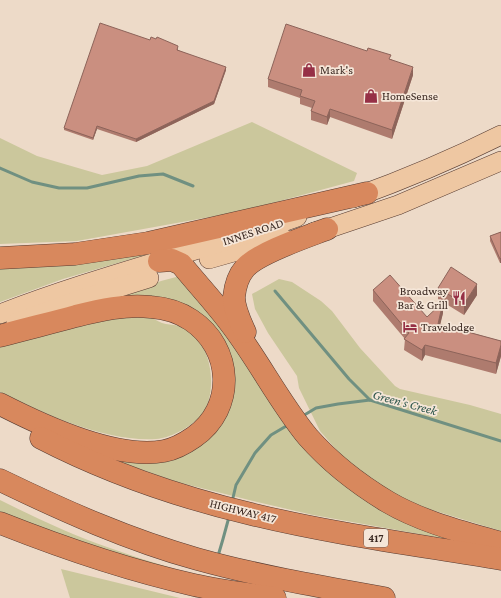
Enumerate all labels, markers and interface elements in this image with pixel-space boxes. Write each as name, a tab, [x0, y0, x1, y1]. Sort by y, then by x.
shop icon: Mark's	[301, 62, 317, 78]
place label: Mark's	[320, 63, 353, 77]
shop icon: HomeSense	[363, 88, 379, 104]
place label: HomeSense	[382, 89, 438, 103]
street label: INNES ROAD	[221, 216, 285, 248]
place label: Broadway Bar & Grill	[397, 284, 448, 312]
restaurant icon: Broadway Bar & Grill	[451, 290, 467, 306]
hotel icon: Travelodge	[402, 319, 418, 335]
place label: Travelodge	[421, 320, 474, 334]
water label: Green's Creek	[371, 387, 440, 419]
street label: HIGHWAY 417	[208, 496, 278, 526]
road number: 417	[364, 529, 388, 547]

